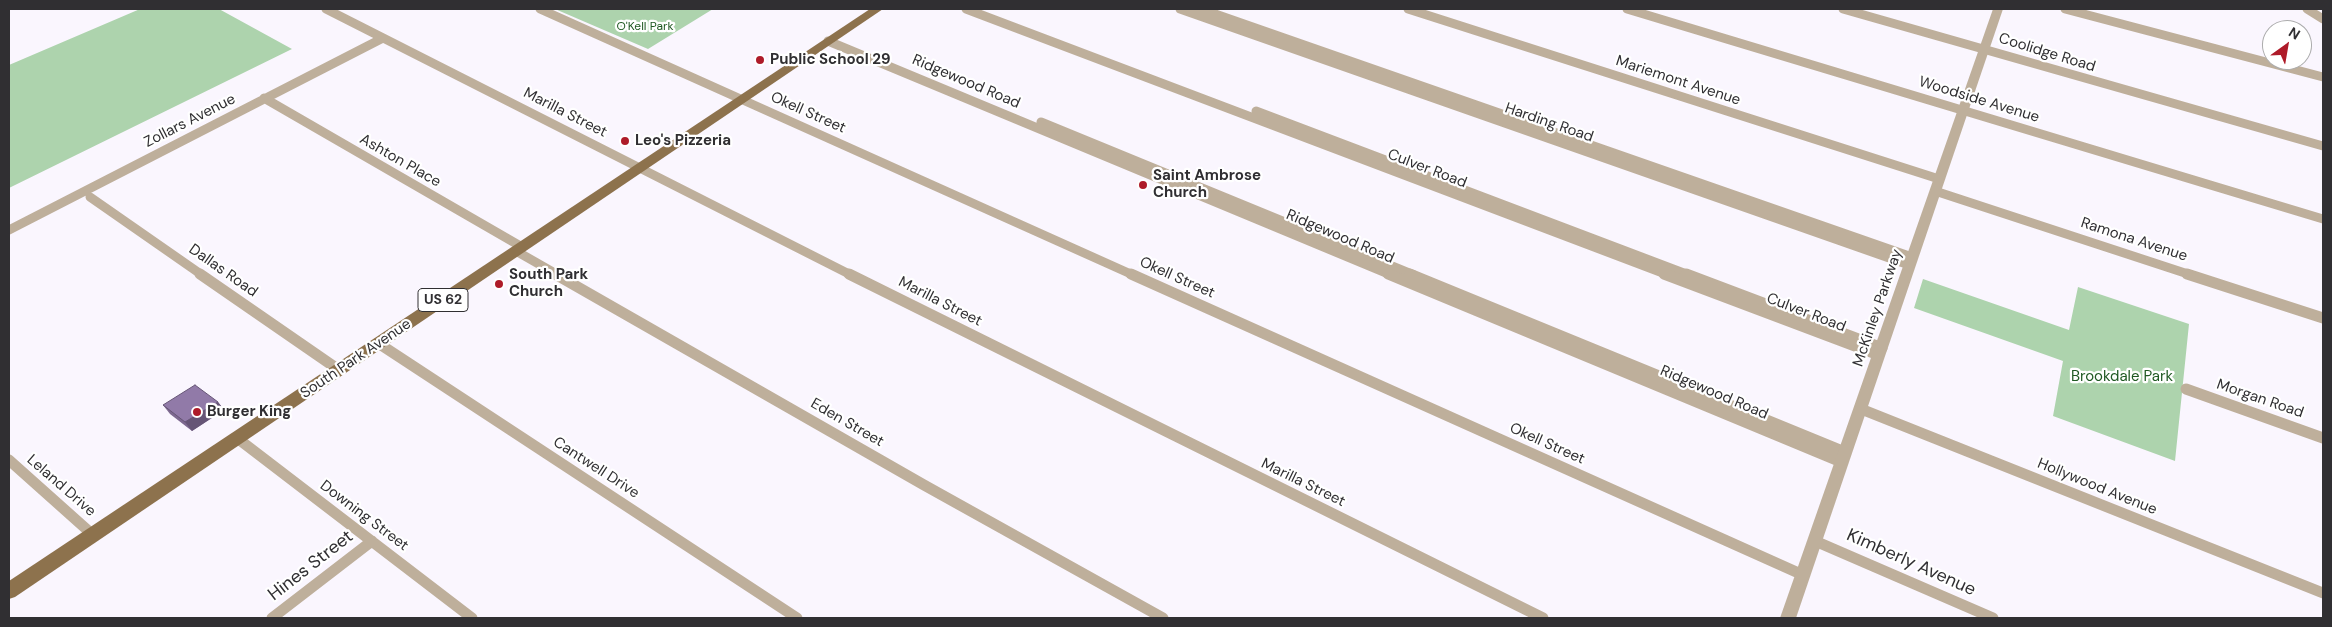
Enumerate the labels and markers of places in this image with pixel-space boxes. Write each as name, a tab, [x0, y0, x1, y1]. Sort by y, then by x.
place label: Public School 29	[770, 51, 890, 69]
marker: Public School 29	[754, 54, 766, 66]
place label: Leo's Pizzeria	[635, 132, 731, 150]
marker: Leo's Pizzeria	[619, 135, 631, 147]
place label: Saint Ambrose Church	[1153, 167, 1261, 202]
marker: Saint Ambrose Church	[1137, 179, 1149, 191]
place label: South Park Church	[509, 266, 588, 301]
marker: South Park Church	[493, 278, 505, 290]
place label: Burger King	[207, 403, 291, 421]
marker: Burger King	[191, 406, 203, 418]

